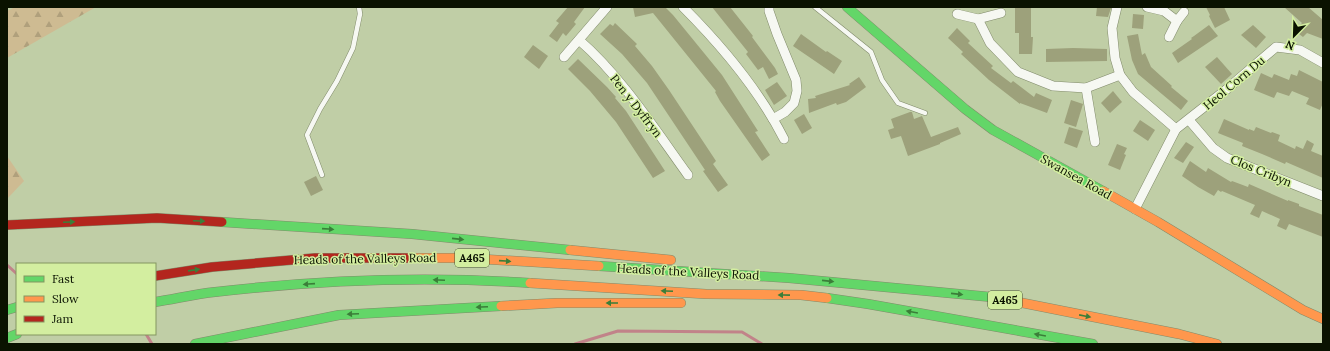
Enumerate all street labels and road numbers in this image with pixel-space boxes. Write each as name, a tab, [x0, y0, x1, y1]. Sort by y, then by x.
street label: Heol Corn Du	[1200, 52, 1268, 113]
street label: Pen y Dyffryn	[607, 71, 666, 140]
street label: Swansea Road	[1038, 151, 1114, 202]
street label: Clos Cribyn	[1228, 151, 1294, 190]
road number: A465	[455, 249, 489, 267]
street label: Heads of the Valleys Road	[293, 250, 437, 267]
street label: Heads of the Valleys Road	[616, 260, 760, 283]
road number: A465	[988, 291, 1022, 309]

